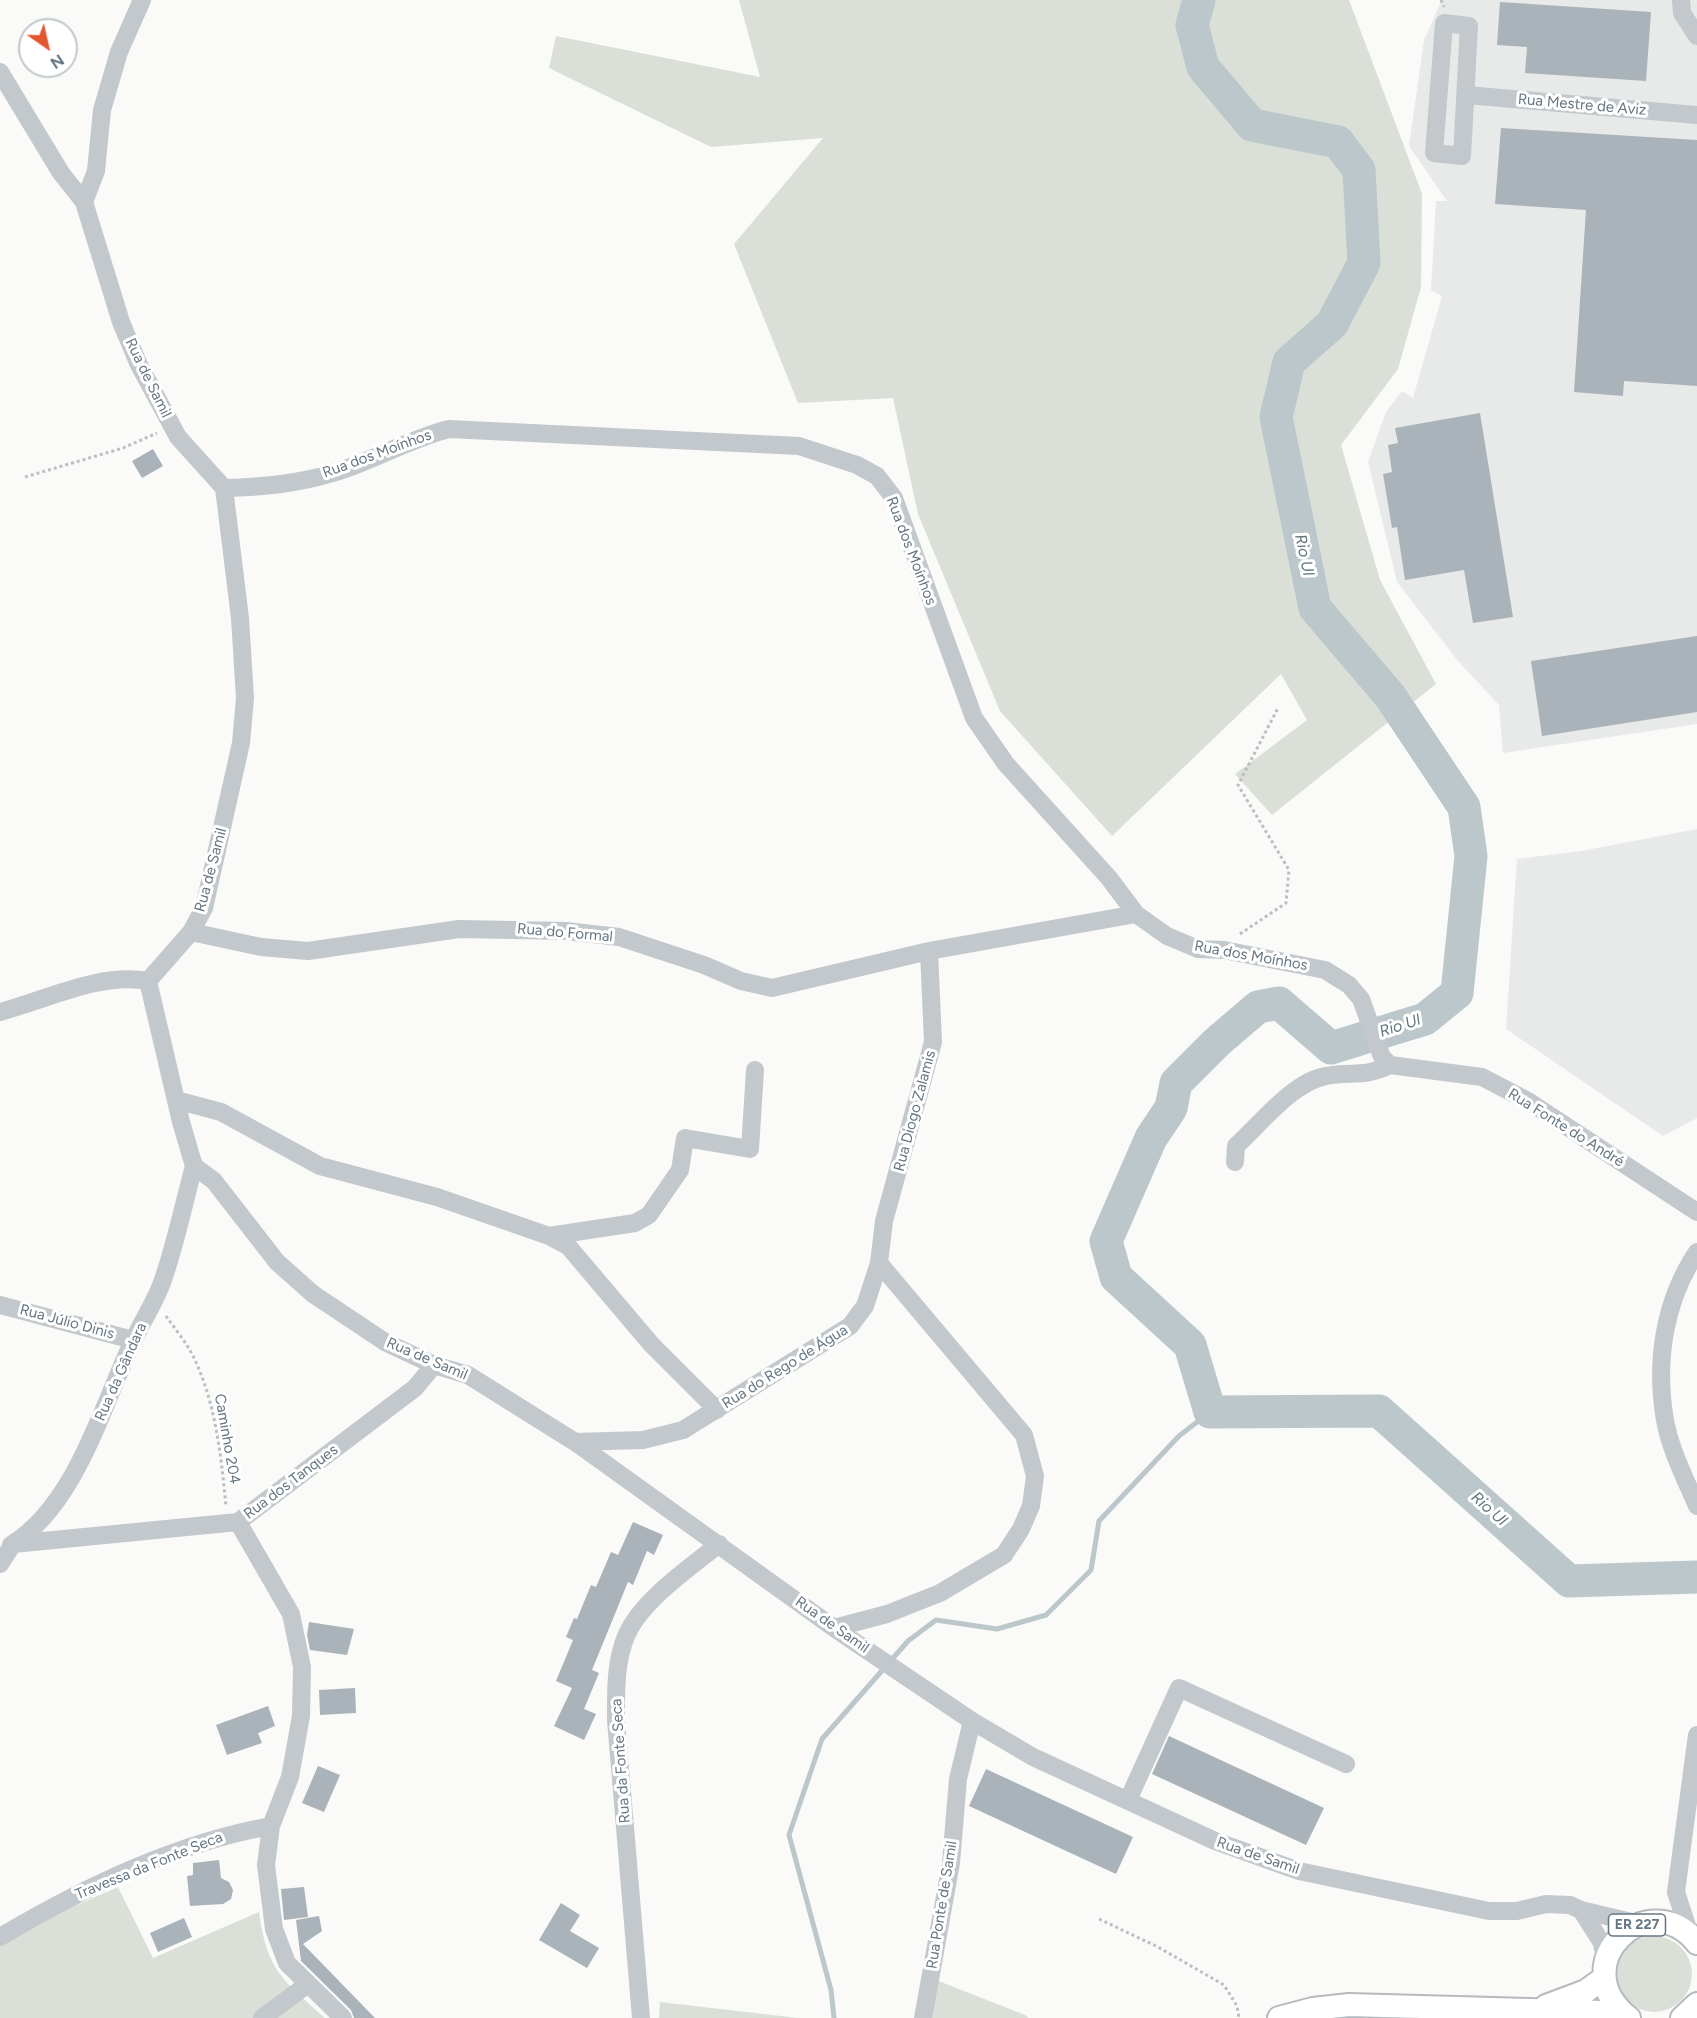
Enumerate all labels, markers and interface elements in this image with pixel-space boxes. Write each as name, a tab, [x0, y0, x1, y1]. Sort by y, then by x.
north arrow	[18, 18, 78, 78]
text: N	[47, 50, 68, 73]
street label: Rua Mestre de Aviz	[1517, 90, 1647, 120]
street label: Rua de Samil	[121, 335, 175, 421]
street label: Rua dos Moínhos	[320, 426, 434, 482]
street label: Rua dos Moínhos	[882, 494, 940, 608]
water label: Rio Ul	[1290, 533, 1318, 577]
street label: Rua de Samil	[191, 826, 231, 914]
street label: Rua do Formal	[516, 920, 614, 946]
street label: Rua dos Moínhos	[1193, 937, 1309, 975]
water label: Rio Ul	[1377, 1010, 1423, 1042]
street label: Rua Diogo Zalamis	[890, 1049, 940, 1173]
street label: Rua Fonte do André	[1505, 1085, 1627, 1171]
street label: Rua Júlio Dinis	[18, 1301, 116, 1343]
street label: Rua da Gândara	[91, 1320, 151, 1424]
street label: Rua do Rego de Água	[719, 1321, 851, 1413]
street label: Rua de Samil	[384, 1334, 470, 1384]
street label: Caminho 204	[210, 1393, 244, 1485]
street label: Rua dos Tanques	[241, 1441, 341, 1523]
water label: Rio Ul	[1467, 1488, 1511, 1530]
street label: Rua de Samil	[792, 1593, 872, 1657]
street label: Rua da Fonte Seca	[608, 1698, 634, 1824]
street label: Travessa da Fonte Seca	[73, 1828, 225, 1904]
street label: Rua de Samil	[1214, 1833, 1302, 1879]
street label: Rua Ponte de Samil	[923, 1840, 961, 1970]
road number: ER 227	[1608, 1914, 1666, 1936]

